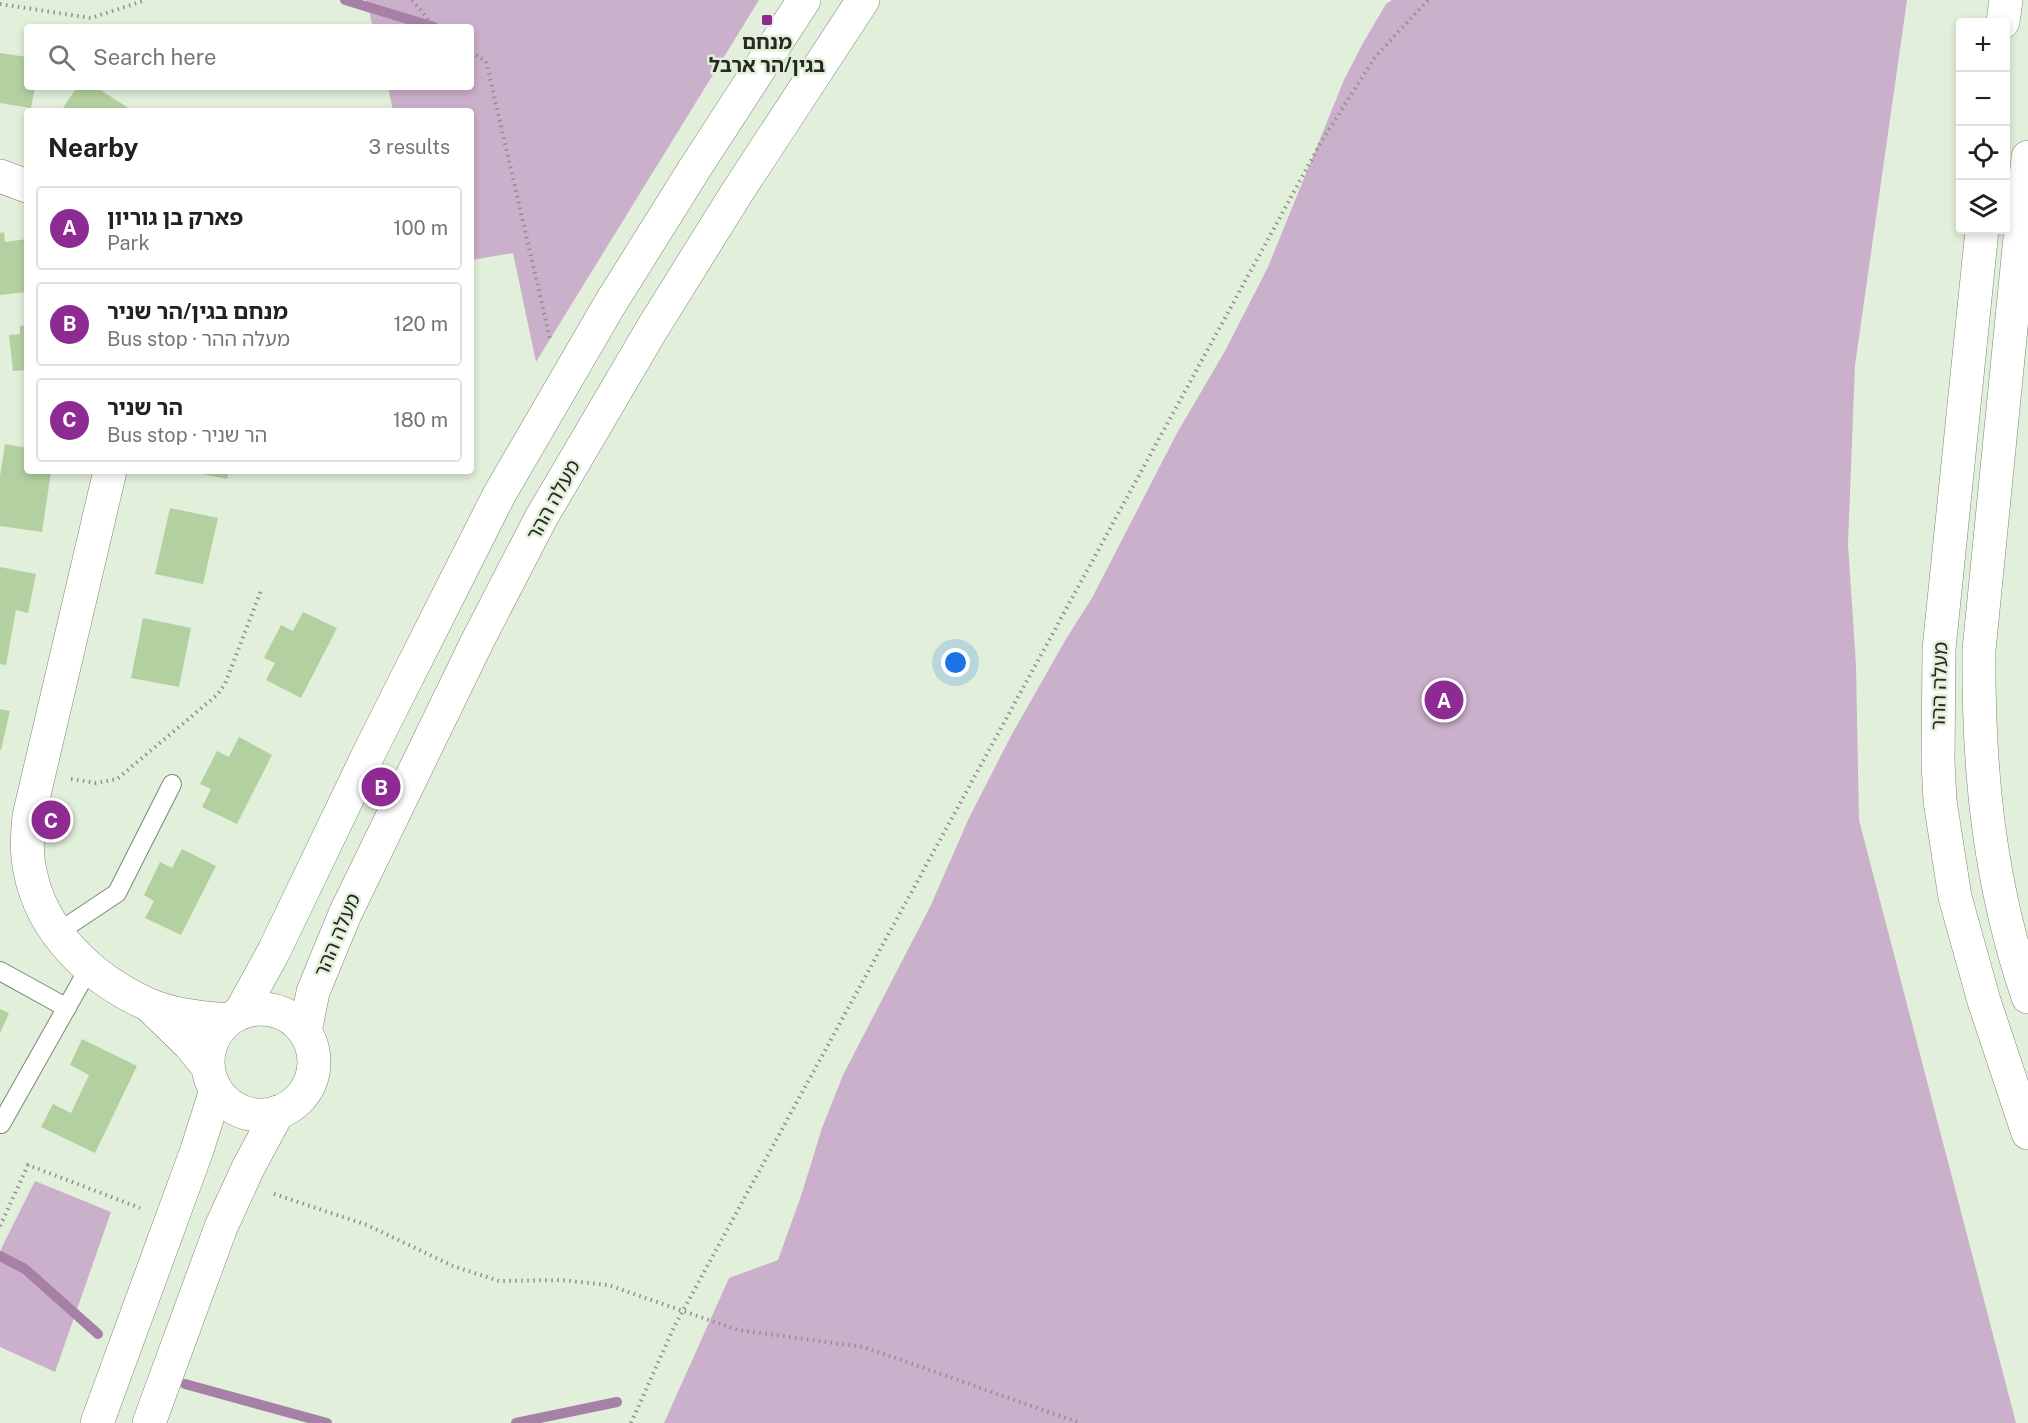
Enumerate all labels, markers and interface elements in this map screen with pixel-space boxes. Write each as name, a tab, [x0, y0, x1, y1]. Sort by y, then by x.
marker: מנחם בגין/הר ארבל	[760, 13, 774, 27]
map controls	[1956, 18, 2010, 234]
button: +	[1956, 18, 2010, 72]
search box	[24, 24, 474, 90]
place label: מנחם בגין/הר ארבל	[709, 30, 825, 77]
icon: search	[45, 41, 78, 74]
text: Search here	[93, 44, 217, 70]
button: −	[1956, 72, 2010, 126]
button: locate	[1956, 126, 2010, 180]
text: Nearby	[48, 132, 138, 163]
text: 3 results	[369, 135, 450, 159]
button: layers	[1956, 180, 2010, 234]
text: פארק בן גוריון	[107, 204, 243, 230]
text: A	[62, 216, 77, 240]
text: 100 m	[393, 216, 448, 240]
text: Park	[107, 231, 150, 255]
text: מנחם בגין/הר שניר	[107, 298, 288, 324]
text: B	[63, 312, 76, 336]
text: 120 m	[394, 312, 448, 336]
text: Bus stop · מעלה ההר	[107, 327, 290, 351]
text: הר שניר	[107, 394, 183, 420]
text: C	[62, 408, 77, 432]
text: 180 m	[393, 408, 448, 432]
text: Bus stop · הר שניר	[107, 423, 267, 447]
street label: מעלה ההר	[521, 456, 585, 544]
street label: מעלה ההר	[1925, 641, 1953, 731]
your location	[941, 648, 970, 677]
pin: A	[1424, 678, 1464, 722]
pin: B	[362, 764, 400, 810]
pin: C	[32, 798, 70, 842]
street label: מעלה ההר	[309, 890, 365, 980]

